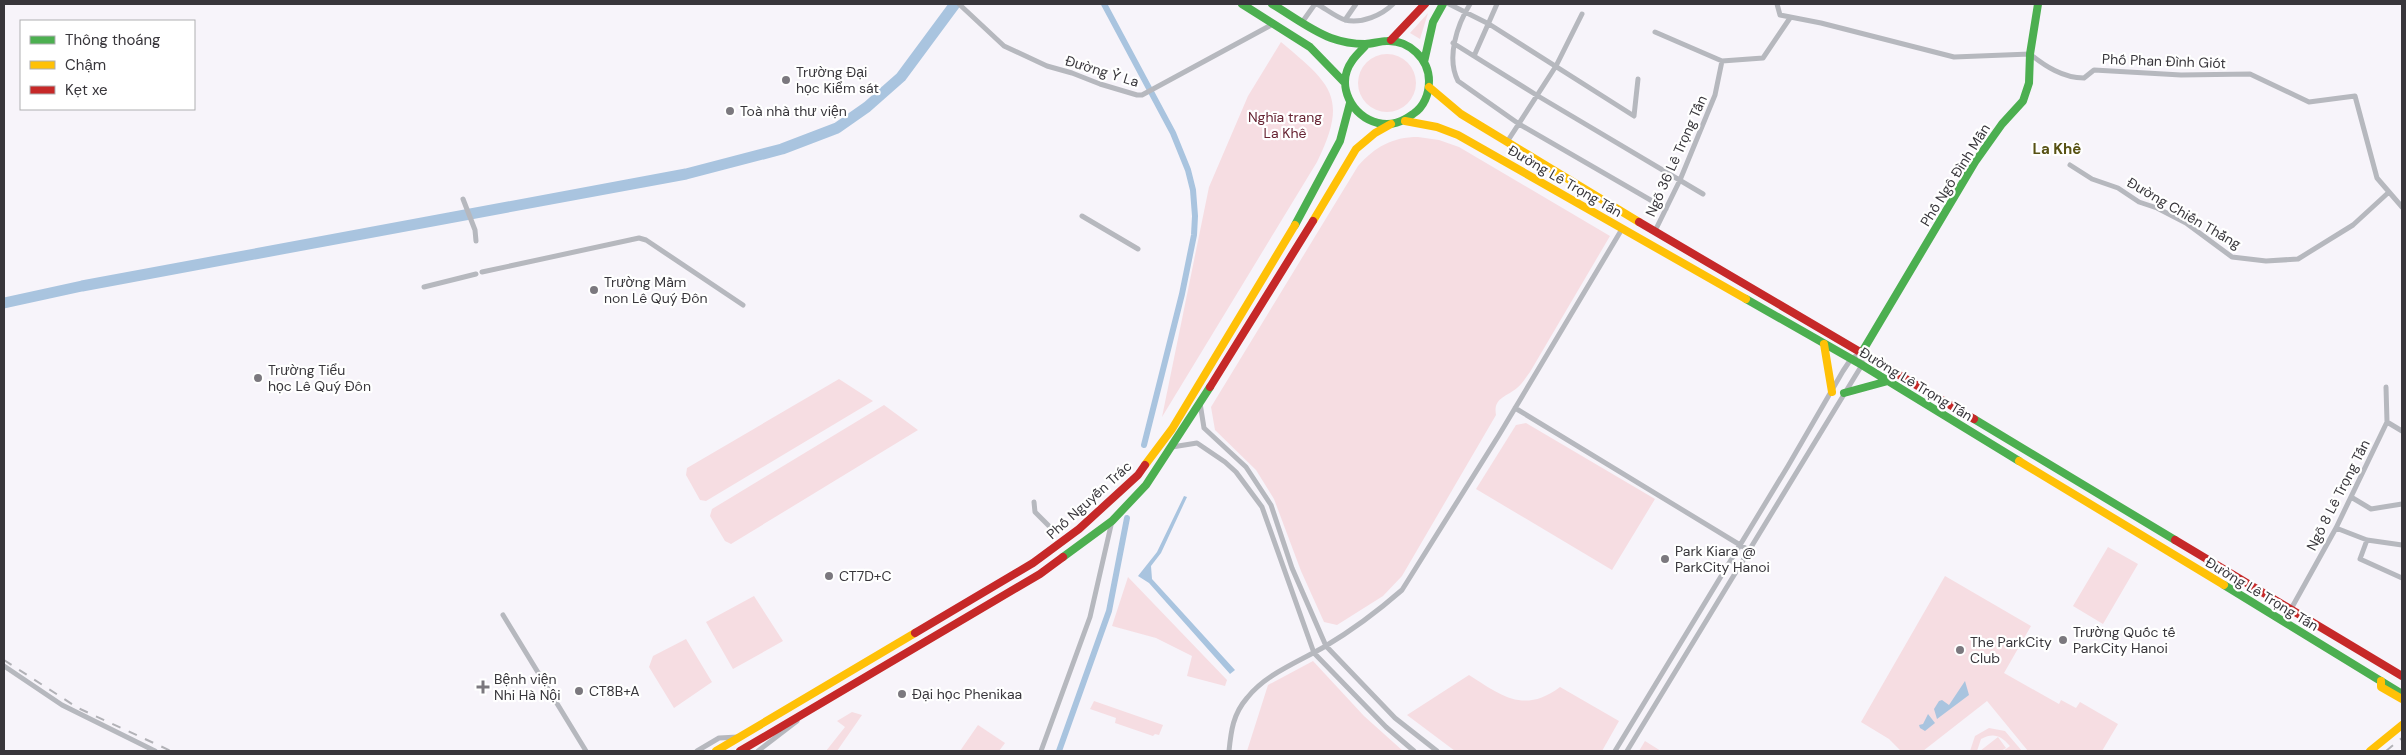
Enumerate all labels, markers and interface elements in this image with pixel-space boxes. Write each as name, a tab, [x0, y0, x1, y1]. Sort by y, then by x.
legend	[20, 20, 195, 110]
text: Thông thoáng	[65, 30, 160, 50]
street label: Phố Phan Đình Giót	[2102, 50, 2226, 72]
street label: Đường Ỷ La	[1063, 51, 1141, 91]
text: Chậm	[65, 55, 106, 75]
place label: Trường Đại học Kiểm sát	[796, 63, 879, 97]
marker: Trường Đại học Kiểm sát	[780, 74, 792, 86]
text: Kẹt xe	[65, 80, 108, 100]
street label: Ngõ 36 Lê Trọng Tấn	[1641, 93, 1711, 219]
place label: Toà nhà thư viện	[740, 102, 847, 120]
marker: Toà nhà thư viện	[724, 105, 736, 117]
park label: Nghĩa trang La Khê	[1248, 108, 1322, 142]
street label: Phố Ngô Đình Mẫn	[1916, 120, 1994, 230]
district label: La Khê	[2033, 139, 2081, 159]
street label: Đường Lê Trọng Tấn	[1505, 141, 1625, 221]
street label: Đường Chiến Thắng	[2124, 173, 2244, 253]
place label: Trường Mầm non Lê Quý Đôn	[604, 273, 708, 307]
marker: Trường Mầm non Lê Quý Đôn	[588, 284, 600, 296]
street label: Đường Lê Trọng Tấn	[1856, 343, 1976, 425]
place label: Trường Tiểu học Lê Quý Đôn	[268, 361, 371, 395]
marker: Trường Tiểu học Lê Quý Đôn	[252, 372, 264, 384]
street label: Ngõ 8 Lê Trọng Tấn	[2302, 436, 2374, 554]
street label: Phố Nguyễn Trác	[1043, 457, 1135, 543]
place label: Park Kiara @ ParkCity Hanoi	[1675, 542, 1770, 576]
marker: Park Kiara @ ParkCity Hanoi	[1659, 553, 1671, 565]
street label: Đường Lê Trọng Tấn	[2202, 553, 2322, 635]
place label: CT7D+C	[839, 567, 892, 585]
marker: CT7D+C	[823, 570, 835, 582]
place label: Trường Quốc tế ParkCity Hanoi	[2073, 623, 2176, 657]
place label: The ParkCity Club	[1970, 633, 2052, 667]
marker: Trường Quốc tế ParkCity Hanoi	[2057, 634, 2069, 646]
marker: The ParkCity Club	[1954, 644, 1966, 656]
place label: Bệnh viện Nhi Hà Nội	[494, 670, 561, 704]
marker: Bệnh viện Nhi Hà Nội	[476, 680, 490, 694]
place label: CT8B+A	[589, 682, 640, 700]
marker: CT8B+A	[573, 685, 585, 697]
place label: Đại học Phenikaa	[912, 685, 1022, 703]
marker: Đại học Phenikaa	[896, 688, 908, 700]

